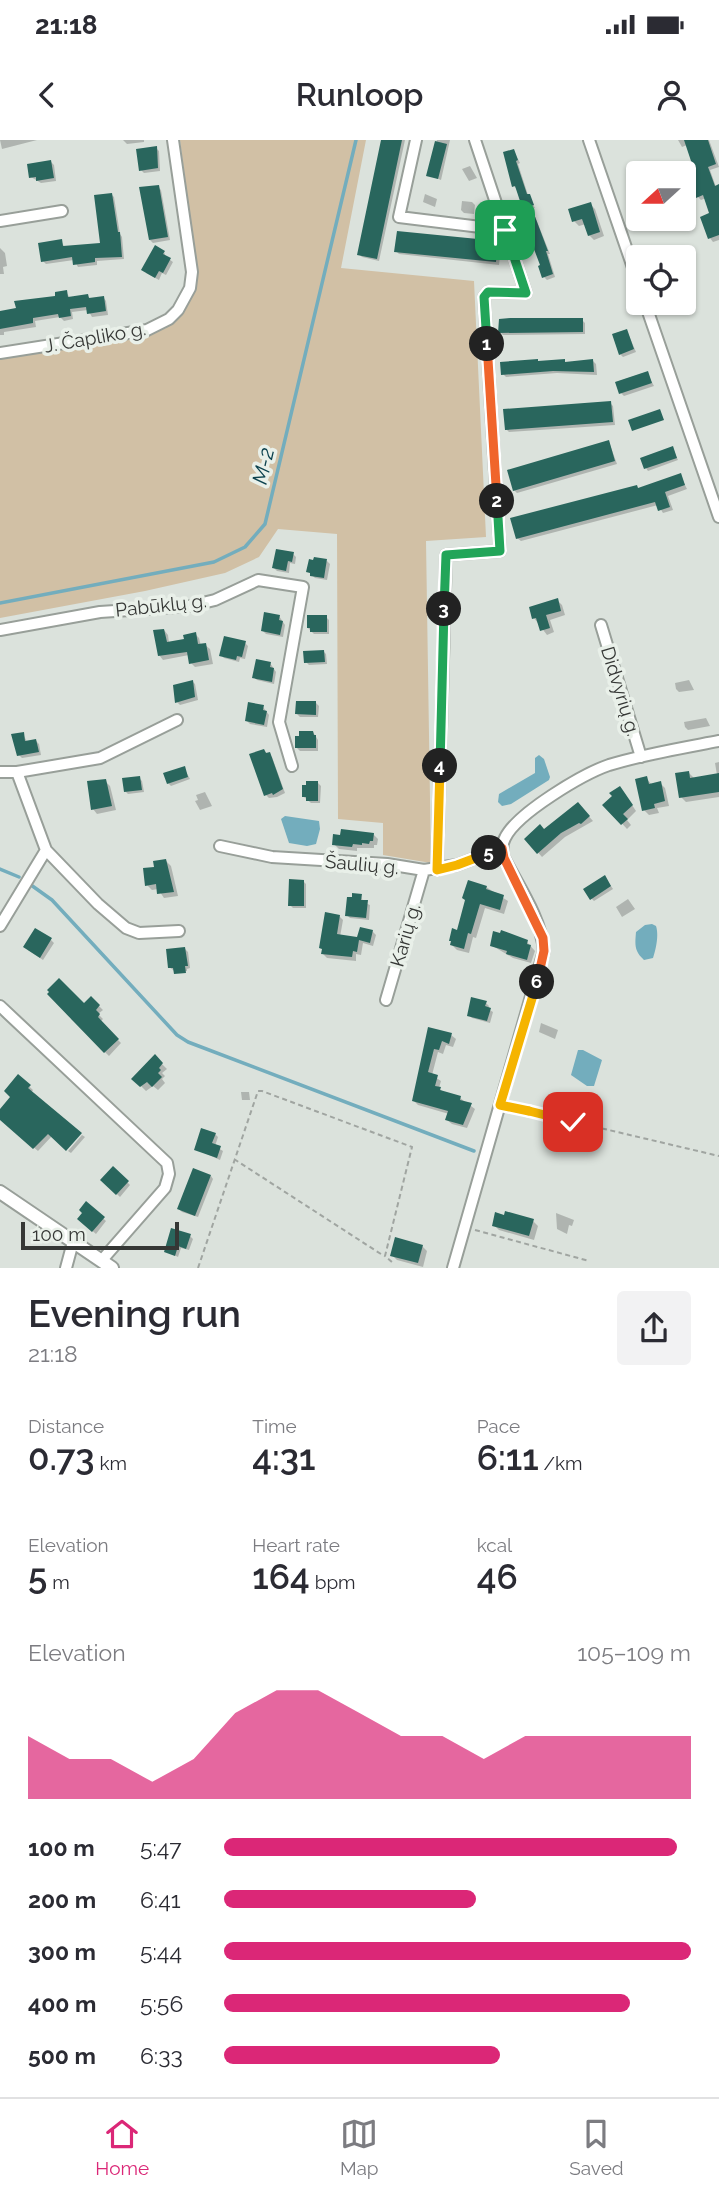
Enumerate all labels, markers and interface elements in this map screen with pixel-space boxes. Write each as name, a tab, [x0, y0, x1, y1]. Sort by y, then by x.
text: 21:18	[35, 10, 97, 40]
icon: back	[28, 76, 66, 114]
text: Runloop	[296, 76, 423, 113]
icon: person	[653, 76, 691, 114]
north arrow	[626, 161, 696, 231]
map controls	[626, 161, 696, 315]
pin	[475, 200, 535, 260]
icon: arrive	[486, 211, 524, 249]
button: locate	[626, 245, 696, 315]
street label: J. Čapliko g.	[42, 317, 148, 357]
pin: 1	[470, 326, 504, 362]
text: 1	[482, 332, 491, 354]
water label: M-2	[247, 445, 279, 487]
pin: 2	[480, 484, 514, 518]
text: 2	[491, 489, 502, 511]
street label: Pabūklų g.	[114, 589, 208, 621]
pin: 3	[426, 592, 462, 626]
text: 3	[438, 597, 449, 619]
street label: Didvyrių g.	[597, 644, 645, 738]
pin: 4	[422, 748, 458, 784]
text: 4	[434, 754, 445, 776]
pin: 5	[472, 836, 506, 870]
text: 5	[483, 841, 494, 863]
street label: Šaulių g.	[324, 850, 400, 878]
street label: Karių g.	[385, 901, 425, 969]
pin: 6	[520, 964, 554, 1000]
text: 6	[531, 970, 542, 992]
pin	[543, 1092, 603, 1152]
icon: check	[554, 1103, 592, 1141]
scale bar	[21, 1218, 178, 1250]
text: 100 m	[32, 1223, 86, 1245]
text: Evening run	[28, 1291, 241, 1336]
button: share	[617, 1291, 691, 1365]
text: 21:18	[28, 1340, 78, 1367]
text: Distance	[28, 1415, 104, 1437]
text: Time	[252, 1415, 297, 1437]
text: Pace	[477, 1415, 520, 1437]
text: 0.73	[28, 1437, 95, 1478]
text: 4:31	[252, 1437, 316, 1478]
text: 6:11	[477, 1437, 539, 1478]
text: km	[95, 1452, 127, 1474]
text: /km	[539, 1452, 583, 1474]
text: Elevation	[28, 1534, 109, 1556]
text: Heart rate	[252, 1534, 340, 1556]
text: kcal	[477, 1534, 512, 1556]
text: 5	[28, 1556, 47, 1597]
text: 164	[252, 1556, 310, 1597]
text: 46	[477, 1556, 518, 1597]
text: m	[47, 1571, 70, 1593]
text: bpm	[310, 1571, 356, 1593]
text: Elevation	[28, 1639, 126, 1666]
text: 105–109 m	[577, 1639, 691, 1666]
text: 100 m	[28, 1834, 95, 1861]
text: 5:47	[140, 1834, 182, 1861]
text: 200 m	[28, 1886, 96, 1913]
text: 6:41	[140, 1886, 181, 1913]
text: 300 m	[28, 1938, 96, 1965]
text: 5:44	[140, 1938, 182, 1965]
text: 400 m	[28, 1990, 96, 2017]
text: 5:56	[140, 1990, 183, 2017]
text: 500 m	[28, 2042, 96, 2069]
text: 6:33	[140, 2042, 183, 2069]
tab: Home	[95, 2115, 149, 2179]
tab: Map	[340, 2115, 379, 2179]
tab: Saved	[569, 2115, 624, 2179]

